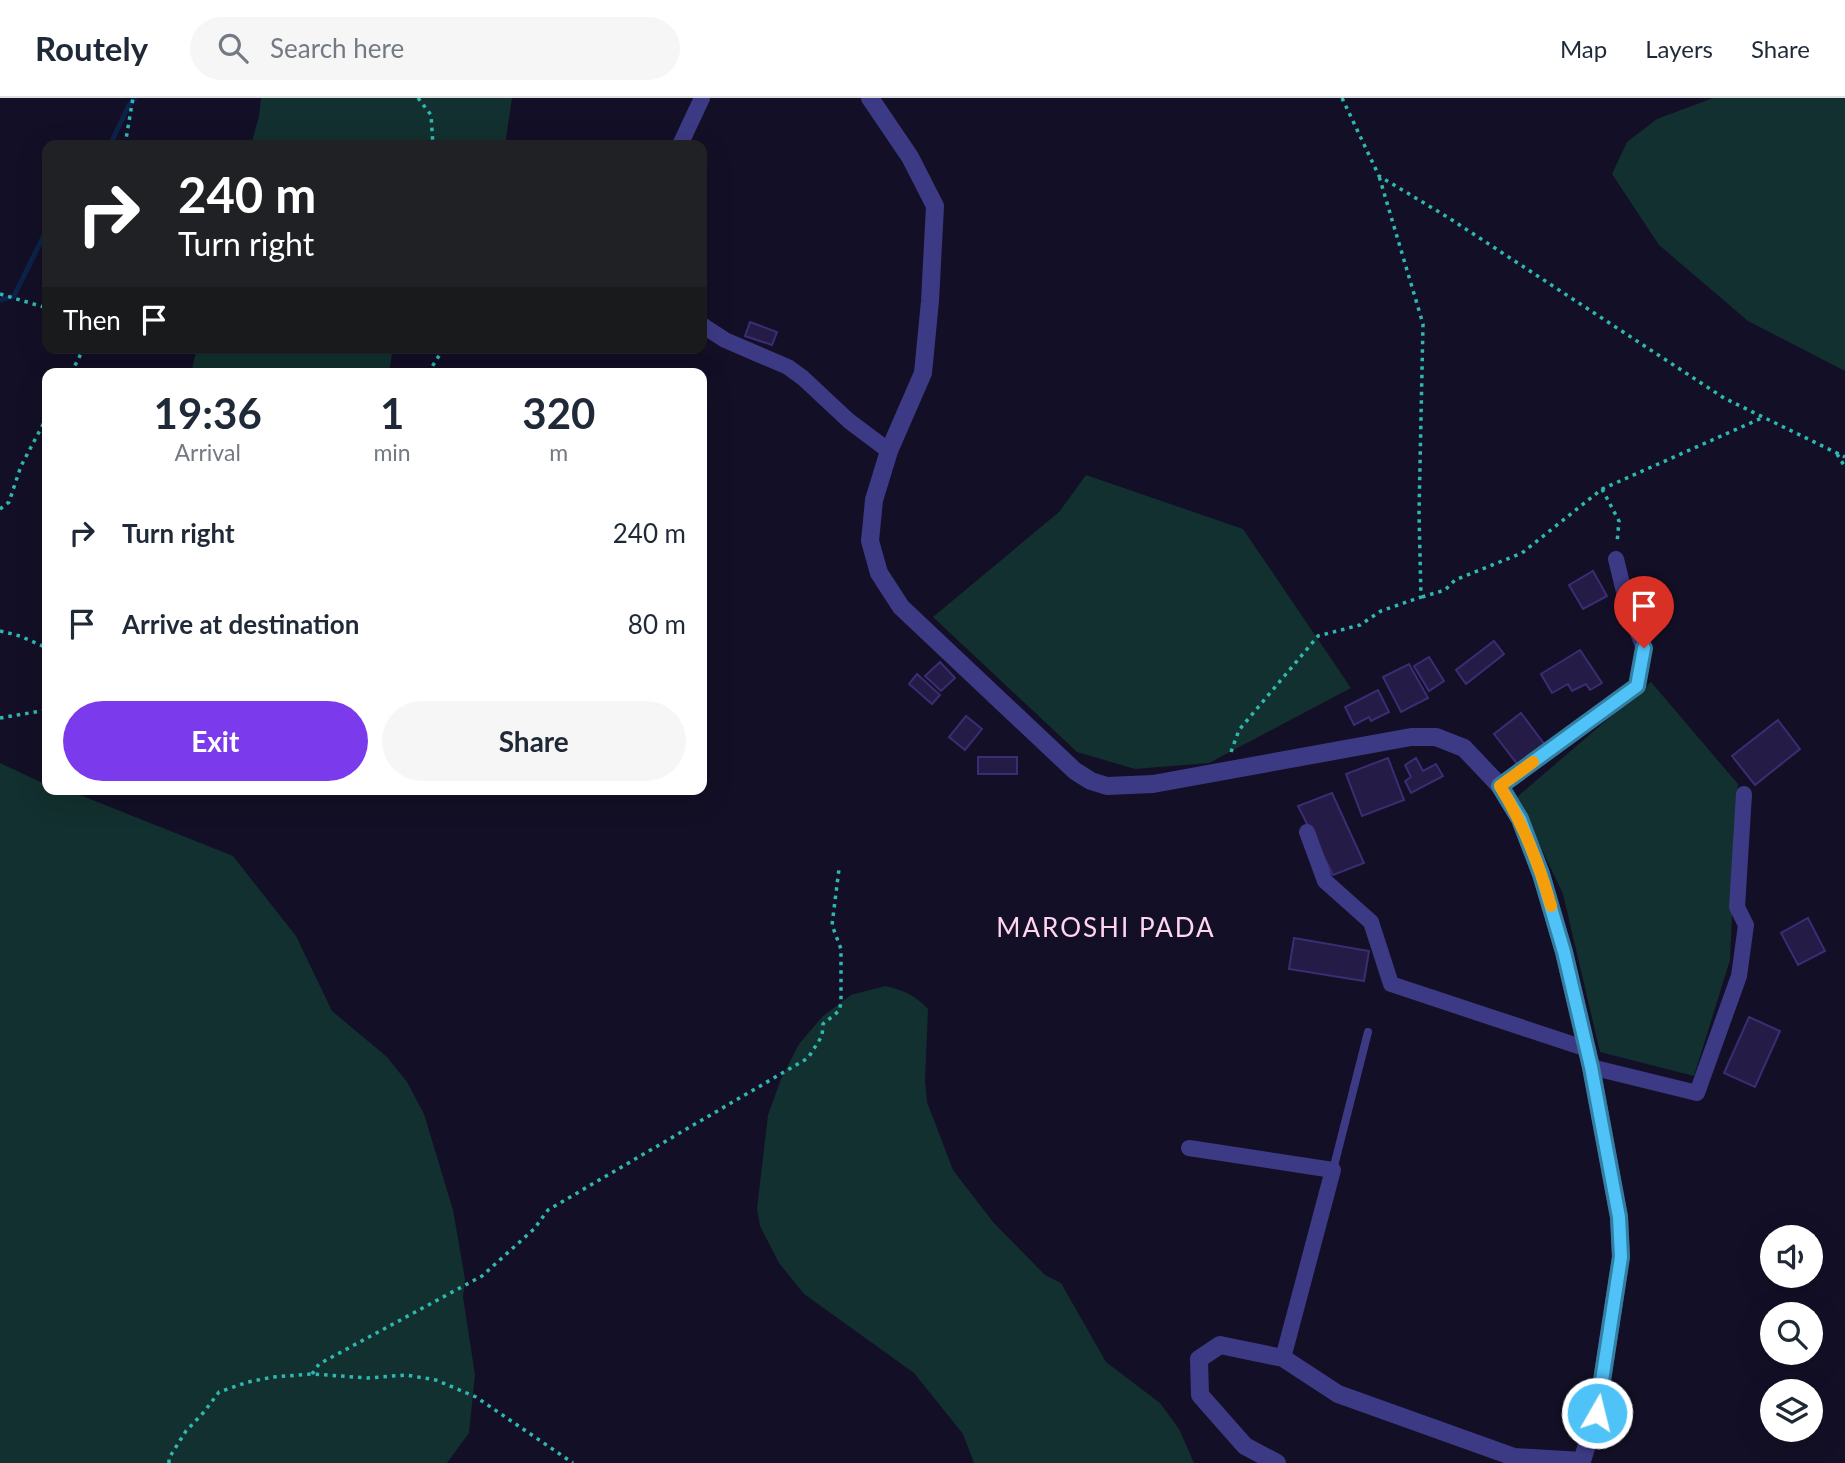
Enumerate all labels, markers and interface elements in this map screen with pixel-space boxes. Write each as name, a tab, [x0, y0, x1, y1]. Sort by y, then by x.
search box	[190, 17, 680, 80]
text: Routely	[35, 28, 148, 68]
icon: search	[214, 29, 252, 67]
text: Search here	[270, 32, 404, 64]
text: Map	[1560, 34, 1607, 63]
text: Layers	[1645, 34, 1713, 63]
text: Share	[1751, 34, 1810, 63]
text: 240 m	[178, 165, 316, 223]
icon: right	[63, 168, 154, 259]
text: Turn right	[178, 224, 314, 263]
icon: arrive	[135, 301, 173, 339]
text: Then	[63, 304, 121, 336]
text: 19:36	[154, 388, 262, 438]
text: 1	[380, 388, 404, 438]
text: 320	[522, 388, 595, 438]
text: Arrival	[175, 438, 241, 466]
text: min	[373, 438, 411, 466]
text: m	[549, 438, 568, 466]
icon: right	[63, 514, 101, 552]
text: Turn right	[122, 517, 235, 549]
text: 240 m	[613, 517, 686, 549]
pin	[1614, 576, 1674, 648]
icon: arrive	[1625, 587, 1663, 625]
icon: arrive	[63, 605, 101, 643]
text: Arrive at destination	[122, 608, 359, 640]
text: 80 m	[628, 608, 686, 640]
button: Exit	[63, 701, 368, 781]
button: Share	[382, 701, 686, 781]
district label: MAROSHI PADA	[996, 911, 1216, 943]
map controls	[1760, 1225, 1823, 1442]
button: sound	[1760, 1225, 1823, 1288]
button: search	[1760, 1302, 1823, 1365]
position arrow	[1560, 1376, 1634, 1450]
button: layers	[1760, 1379, 1823, 1442]

